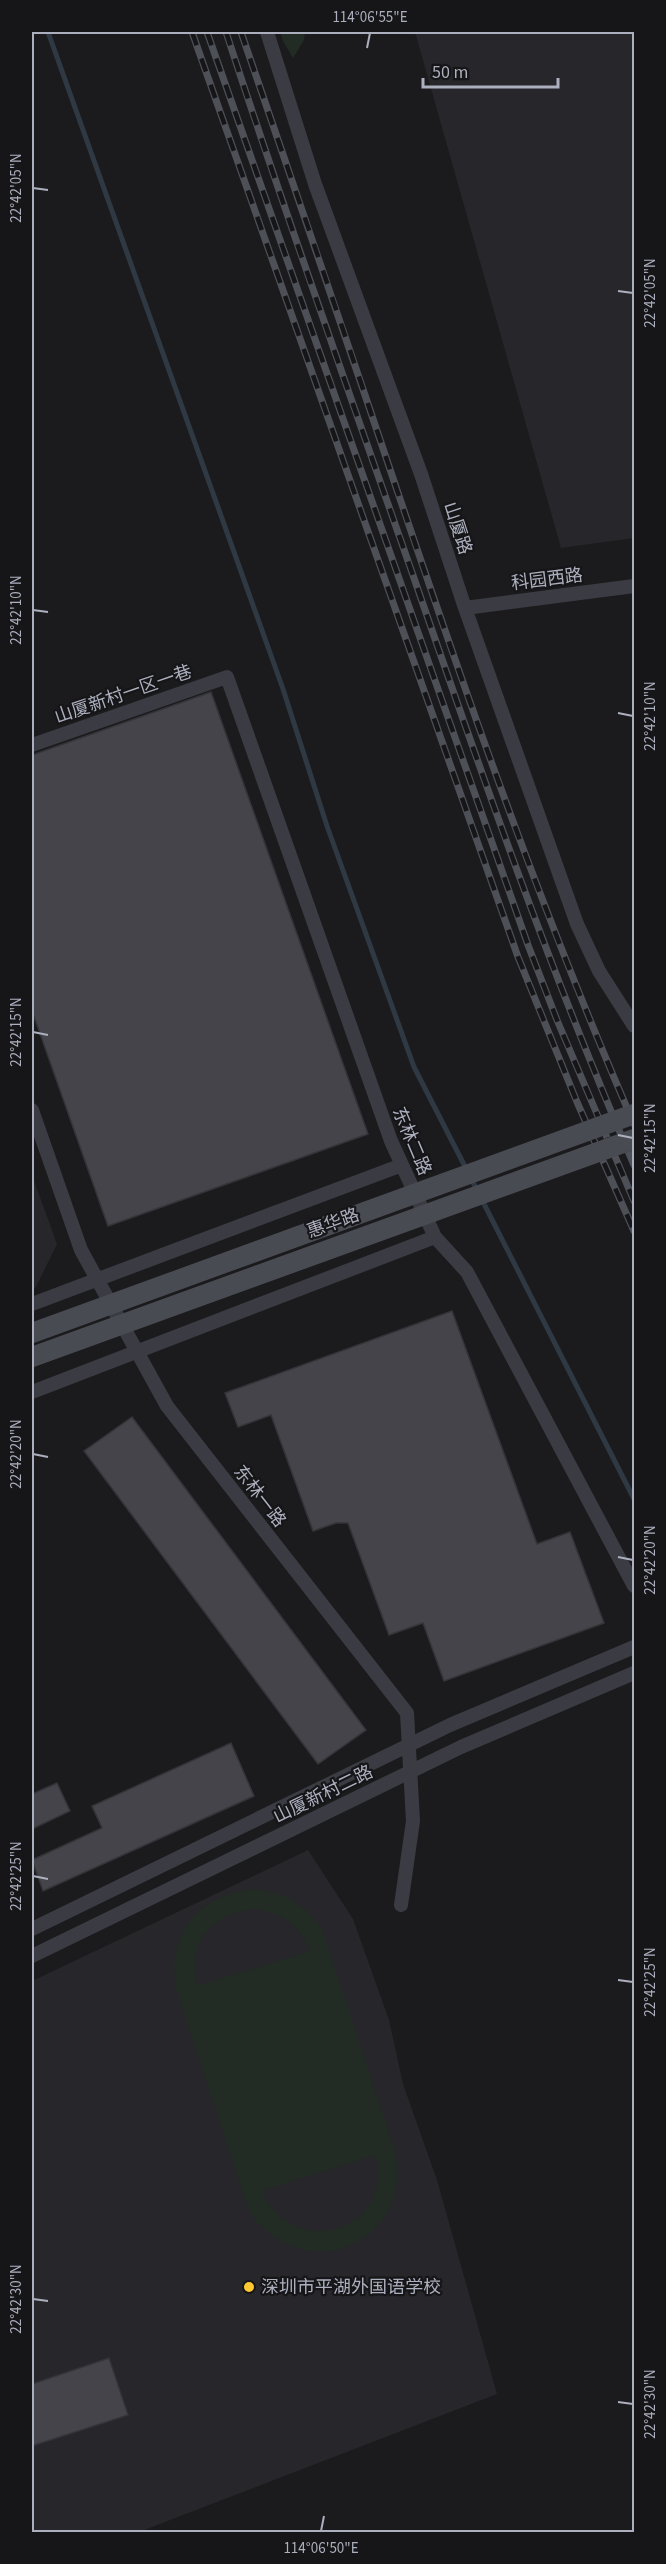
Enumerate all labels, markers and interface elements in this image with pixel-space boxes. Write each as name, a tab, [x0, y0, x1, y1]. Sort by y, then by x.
text: 114°06'55"E	[332, 7, 408, 28]
scale bar	[423, 51, 558, 89]
text: 50 m	[432, 60, 468, 85]
text: 22°42'05"N	[6, 153, 27, 223]
text: 22°42'05"N	[640, 258, 661, 328]
street label: 山厦路	[437, 499, 478, 558]
street label: 科园西路	[510, 563, 584, 596]
text: 22°42'10"N	[6, 575, 27, 645]
street label: 山厦新村一区一巷	[51, 659, 195, 730]
text: 22°42'10"N	[640, 681, 661, 751]
text: 22°42'15"N	[6, 997, 27, 1067]
street label: 东林二路	[386, 1103, 437, 1179]
text: 22°42'15"N	[640, 1103, 661, 1173]
street label: 惠华路	[304, 1202, 363, 1244]
text: 22°42'20"N	[6, 1419, 27, 1489]
street label: 东林一路	[228, 1460, 292, 1532]
text: 22°42'20"N	[640, 1525, 661, 1595]
street label: 山厦新村二路	[269, 1760, 377, 1829]
text: 22°42'25"N	[6, 1841, 27, 1911]
text: 22°42'25"N	[640, 1947, 661, 2017]
text: 22°42'30"N	[6, 2264, 27, 2334]
place label: 深圳市平湖外国语学校	[261, 2275, 441, 2300]
marker: 深圳市平湖外国语学校	[242, 2280, 256, 2294]
text: 22°42'30"N	[640, 2369, 661, 2439]
text: 114°06'50"E	[283, 2538, 359, 2559]

